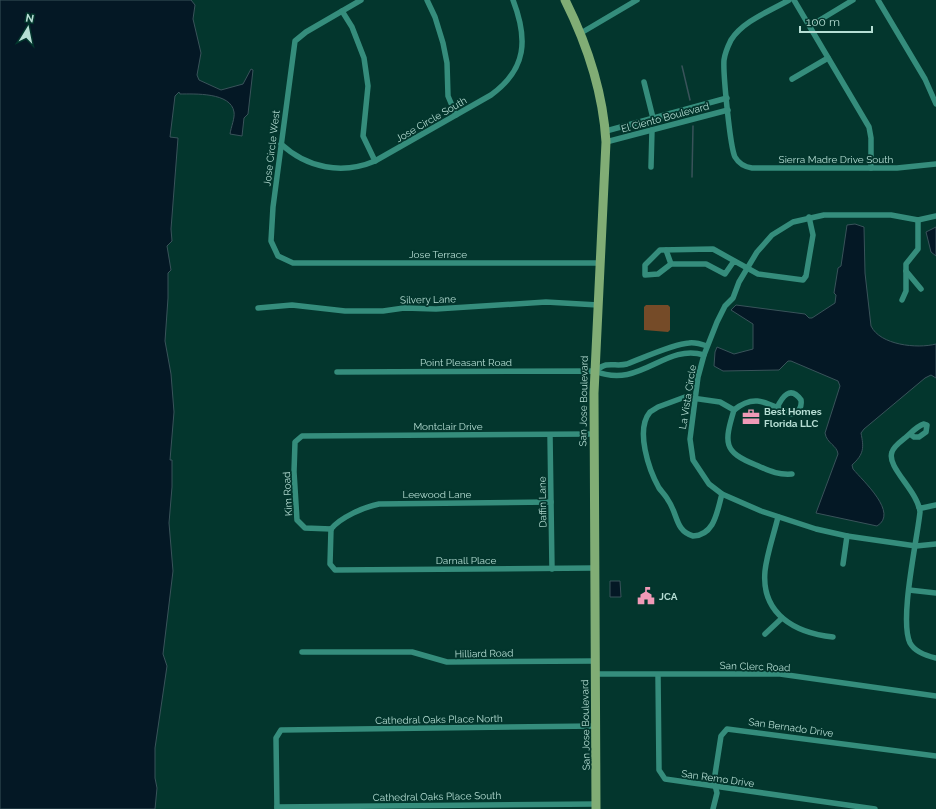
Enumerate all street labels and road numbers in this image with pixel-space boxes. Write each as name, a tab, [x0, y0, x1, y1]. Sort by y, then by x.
street label: Jose Circle South	[394, 95, 469, 144]
street label: El Ciento Boulevard	[620, 100, 710, 135]
street label: Jose Circle West	[261, 109, 282, 187]
street label: Sierra Madre Drive South	[779, 154, 894, 165]
street label: Jose Terrace	[409, 249, 467, 260]
street label: Silvery Lane	[400, 294, 456, 305]
street label: San Jose Boulevard	[577, 356, 590, 446]
street label: Point Pleasant Road	[420, 357, 512, 368]
street label: La Vista Circle	[677, 364, 698, 430]
street label: Montclair Drive	[413, 421, 483, 432]
street label: Kim Road	[281, 472, 294, 516]
street label: Daffin Lane	[537, 476, 548, 528]
street label: Leewood Lane	[403, 489, 472, 500]
street label: Darnall Place	[436, 555, 496, 566]
street label: Hilliard Road	[455, 647, 513, 660]
street label: San Clerc Road	[719, 660, 791, 673]
street label: San Jose Boulevard	[579, 680, 592, 770]
street label: Cathedral Oaks Place North	[375, 713, 503, 726]
street label: San Bernado Drive	[748, 716, 834, 739]
street label: San Remo Drive	[681, 768, 755, 789]
street label: Cathedral Oaks Place South	[373, 790, 501, 803]

